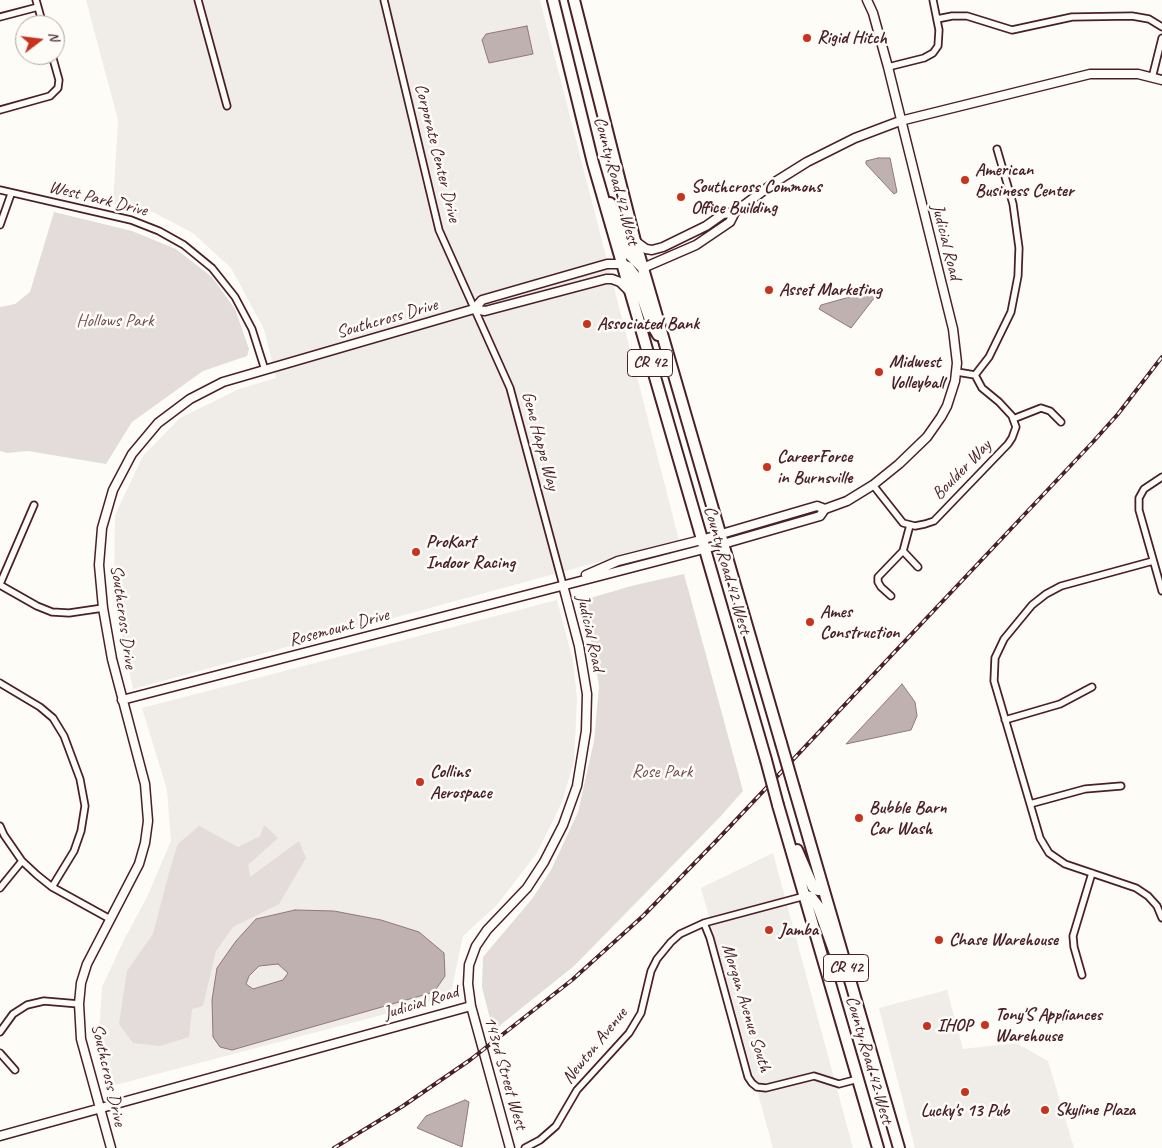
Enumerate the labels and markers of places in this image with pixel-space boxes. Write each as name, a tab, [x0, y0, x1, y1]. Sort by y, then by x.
place label: Rigid Hitch	[817, 27, 887, 49]
marker: Rigid Hitch	[801, 32, 813, 44]
place label: American Business Center	[975, 159, 1073, 202]
marker: American Business Center	[959, 174, 971, 186]
place label: Southcross Commons Office Building	[691, 176, 821, 218]
marker: Southcross Commons Office Building	[675, 191, 687, 203]
place label: Asset Marketing	[779, 279, 882, 301]
marker: Asset Marketing	[763, 284, 775, 296]
place label: Associated Bank	[597, 313, 699, 335]
marker: Associated Bank	[581, 318, 593, 330]
place label: Midwest Volleyball	[889, 351, 944, 394]
marker: Midwest Volleyball	[873, 366, 885, 378]
place label: CareerForce in Burnsville	[777, 446, 852, 488]
marker: CareerForce in Burnsville	[761, 461, 773, 473]
place label: ProKart Indoor Racing	[426, 531, 515, 574]
marker: ProKart Indoor Racing	[410, 546, 422, 558]
place label: Ames Construction	[820, 601, 900, 644]
marker: Ames Construction	[804, 616, 816, 628]
place label: Collins Aerospace	[430, 761, 491, 804]
marker: Collins Aerospace	[414, 776, 426, 788]
place label: Bubble Barn Car Wash	[869, 797, 947, 840]
marker: Bubble Barn Car Wash	[853, 812, 865, 824]
place label: Jamba	[779, 919, 818, 941]
marker: Jamba	[763, 924, 775, 936]
place label: Chase Warehouse	[949, 929, 1058, 951]
marker: Chase Warehouse	[933, 934, 945, 946]
place label: Tony'S Appliances Warehouse	[995, 1004, 1102, 1046]
place label: IHOP	[937, 1015, 972, 1037]
marker: Tony'S Appliances Warehouse	[979, 1019, 991, 1031]
marker: IHOP	[921, 1020, 933, 1032]
marker: Lucky's 13 Pub	[959, 1086, 971, 1098]
place label: Skyline Plaza	[1055, 1099, 1135, 1121]
place label: Lucky's 13 Pub	[921, 1100, 1009, 1122]
marker: Skyline Plaza	[1039, 1104, 1051, 1116]

